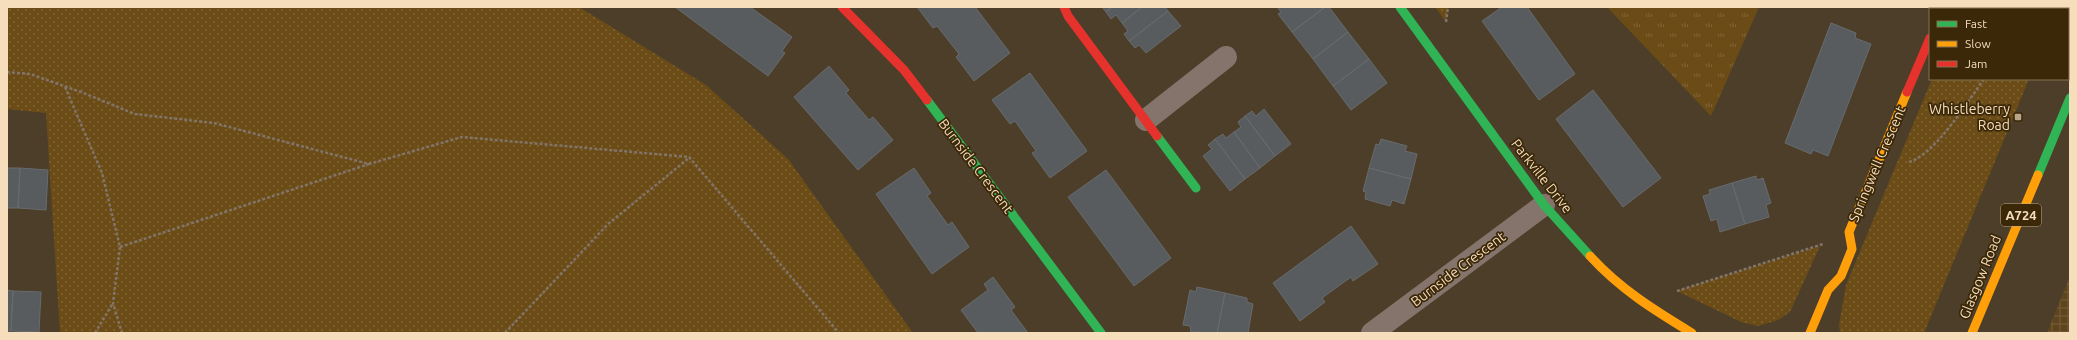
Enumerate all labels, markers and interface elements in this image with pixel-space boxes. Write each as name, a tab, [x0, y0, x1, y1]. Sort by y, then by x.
legend	[1929, 8, 2069, 80]
text: Fast	[1965, 17, 1987, 30]
text: Slow	[1965, 37, 1991, 50]
text: Jam	[1965, 57, 1987, 70]
place label: Whistleberry Road	[1929, 101, 2010, 133]
street label: Springwell Crescent	[1845, 103, 1909, 225]
marker: Whistleberry Road	[2013, 112, 2023, 122]
street label: Burnside Crescent	[935, 116, 1017, 217]
street label: Parkville Drive	[1508, 136, 1576, 216]
road number: A724	[2001, 204, 2041, 226]
street label: Burnside Crescent	[1408, 228, 1509, 310]
street label: Glasgow Road	[1956, 233, 2004, 321]

